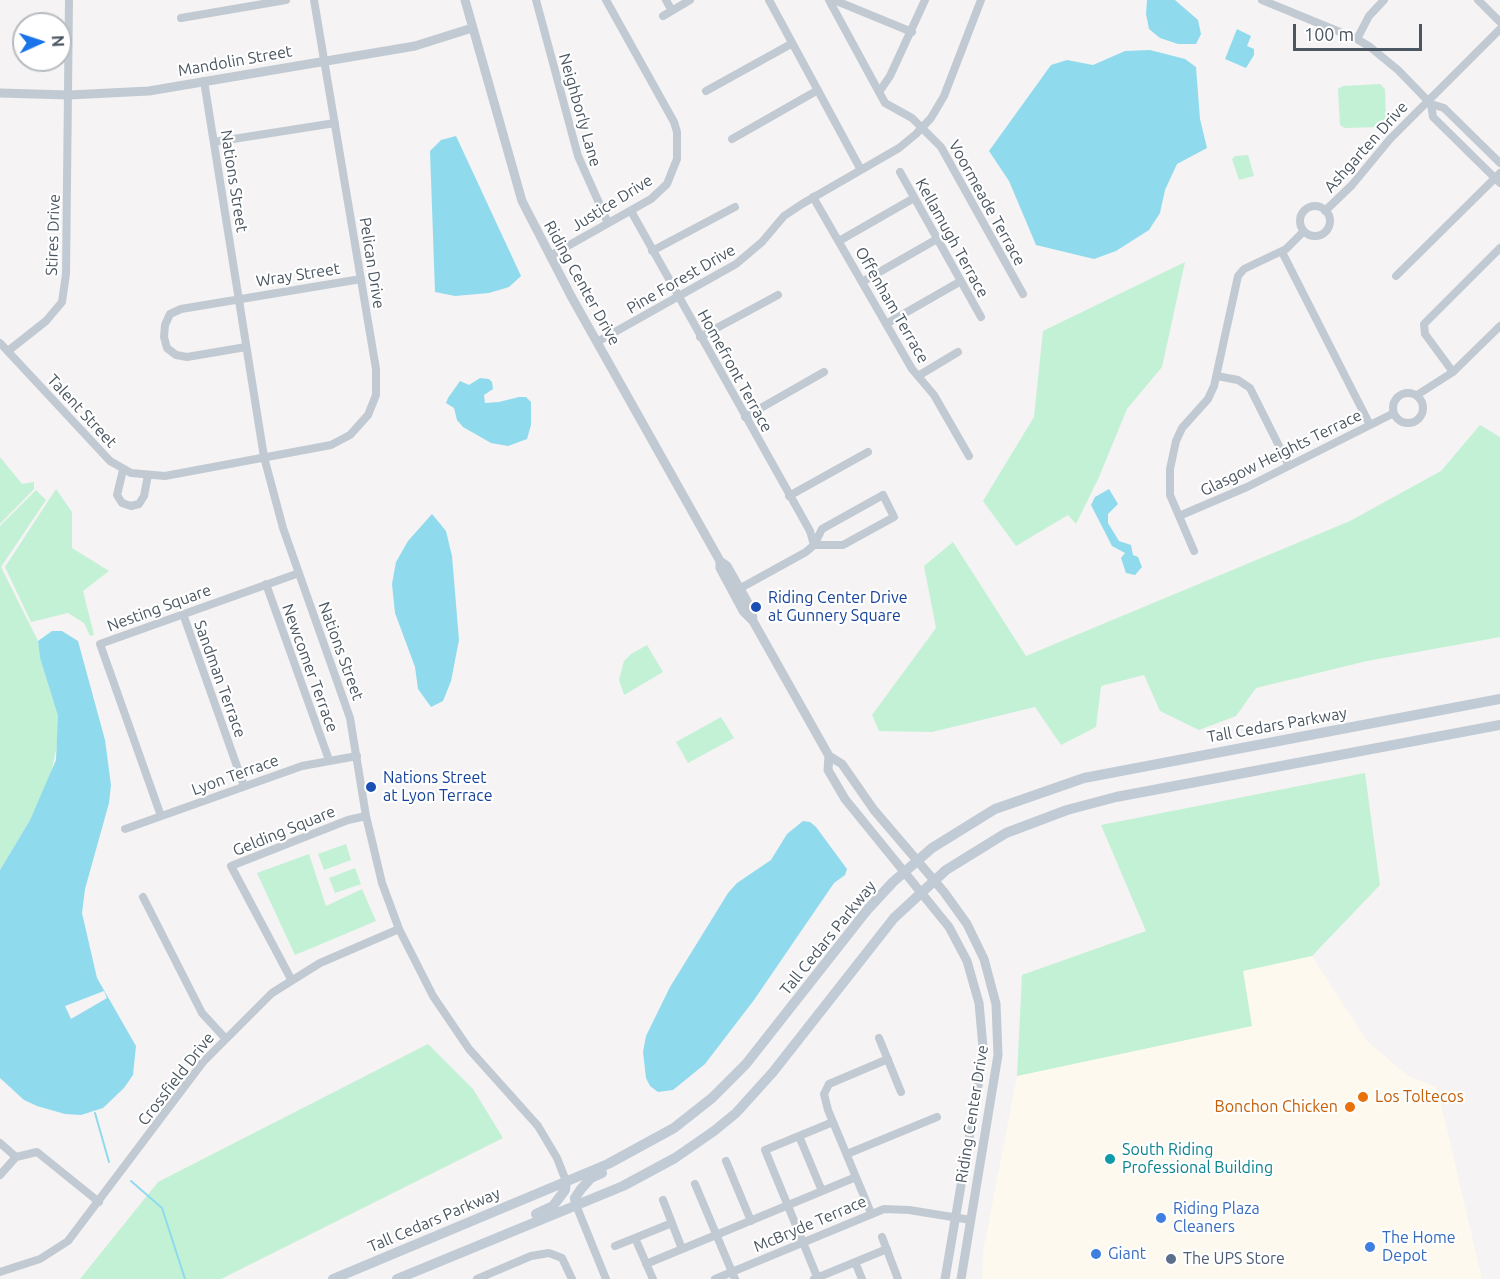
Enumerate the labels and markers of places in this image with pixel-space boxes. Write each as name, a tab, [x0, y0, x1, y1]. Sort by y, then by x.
place label: Riding Center Drive at Gunnery Square	[768, 588, 908, 626]
marker: Riding Center Drive at Gunnery Square	[749, 600, 763, 614]
place label: Nations Street at Lyon Terrace	[383, 768, 492, 806]
marker: Nations Street at Lyon Terrace	[364, 780, 378, 794]
place label: Los Toltecos	[1375, 1087, 1464, 1107]
marker: Los Toltecos	[1356, 1090, 1370, 1104]
place label: Bonchon Chicken	[1215, 1097, 1338, 1117]
marker: Bonchon Chicken	[1343, 1100, 1357, 1114]
place label: South Riding Professional Building	[1122, 1140, 1273, 1178]
marker: South Riding Professional Building	[1103, 1152, 1117, 1166]
place label: Riding Plaza Cleaners	[1173, 1199, 1260, 1237]
marker: Riding Plaza Cleaners	[1154, 1211, 1168, 1225]
place label: The Home Depot	[1382, 1228, 1456, 1266]
marker: The Home Depot	[1363, 1240, 1377, 1254]
place label: Giant	[1108, 1244, 1146, 1264]
marker: Giant	[1089, 1247, 1103, 1261]
place label: The UPS Store	[1183, 1249, 1285, 1269]
marker: The UPS Store	[1164, 1252, 1178, 1266]

